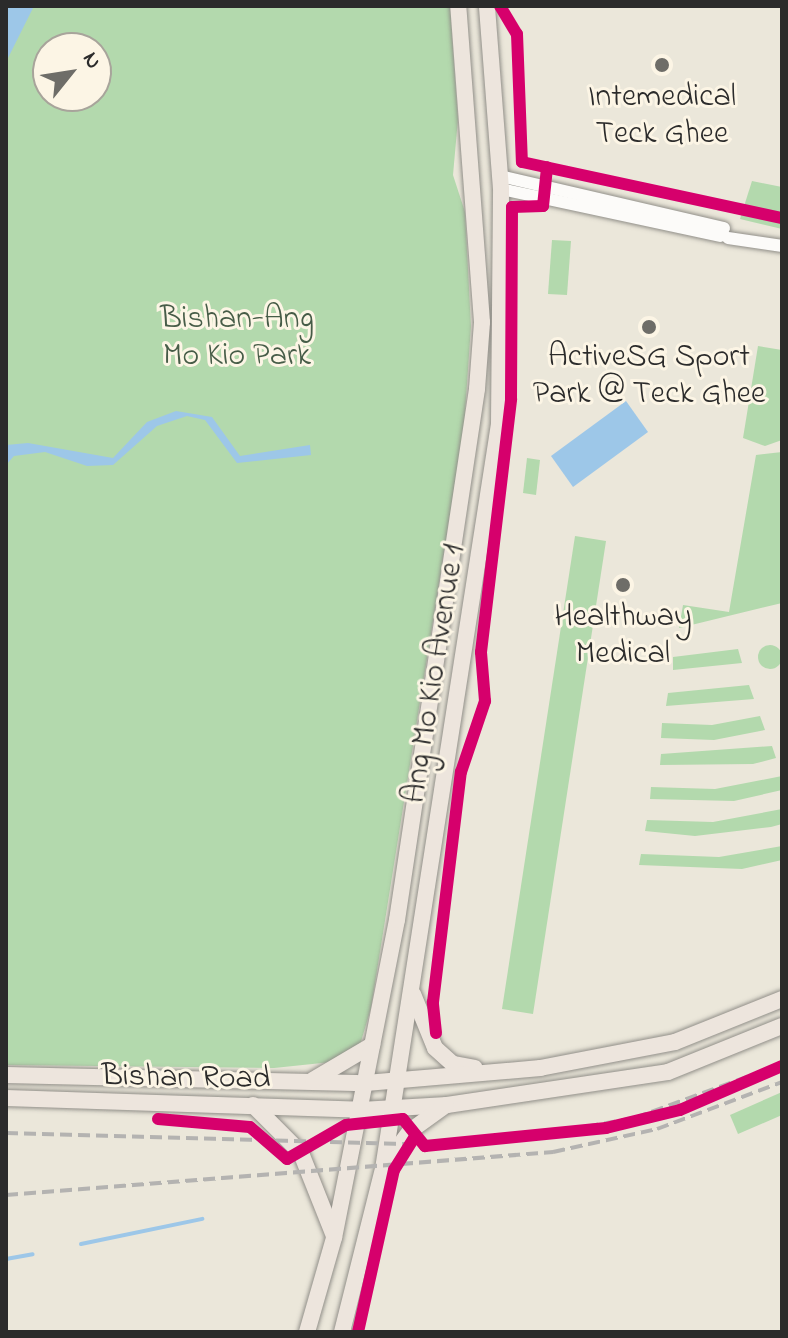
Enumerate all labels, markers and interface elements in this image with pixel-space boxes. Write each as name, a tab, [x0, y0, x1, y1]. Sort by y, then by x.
north arrow	[32, 32, 112, 112]
text: N	[73, 47, 109, 75]
marker: Intemedical Teck Ghee	[651, 54, 673, 76]
place label: Intemedical Teck Ghee	[588, 80, 736, 155]
park label: Bishan-Ang Mo Kio Park	[160, 302, 314, 377]
marker: ActiveSG Sport Park @ Teck Ghee	[640, 318, 658, 336]
place label: ActiveSG Sport Park @ Teck Ghee	[533, 340, 765, 415]
street label: Ang Mo Kio Avenue 1	[397, 542, 475, 806]
marker: Healthway Medical	[612, 574, 634, 596]
place label: Healthway Medical	[554, 600, 692, 675]
street label: Bishan Road	[101, 1058, 271, 1100]

